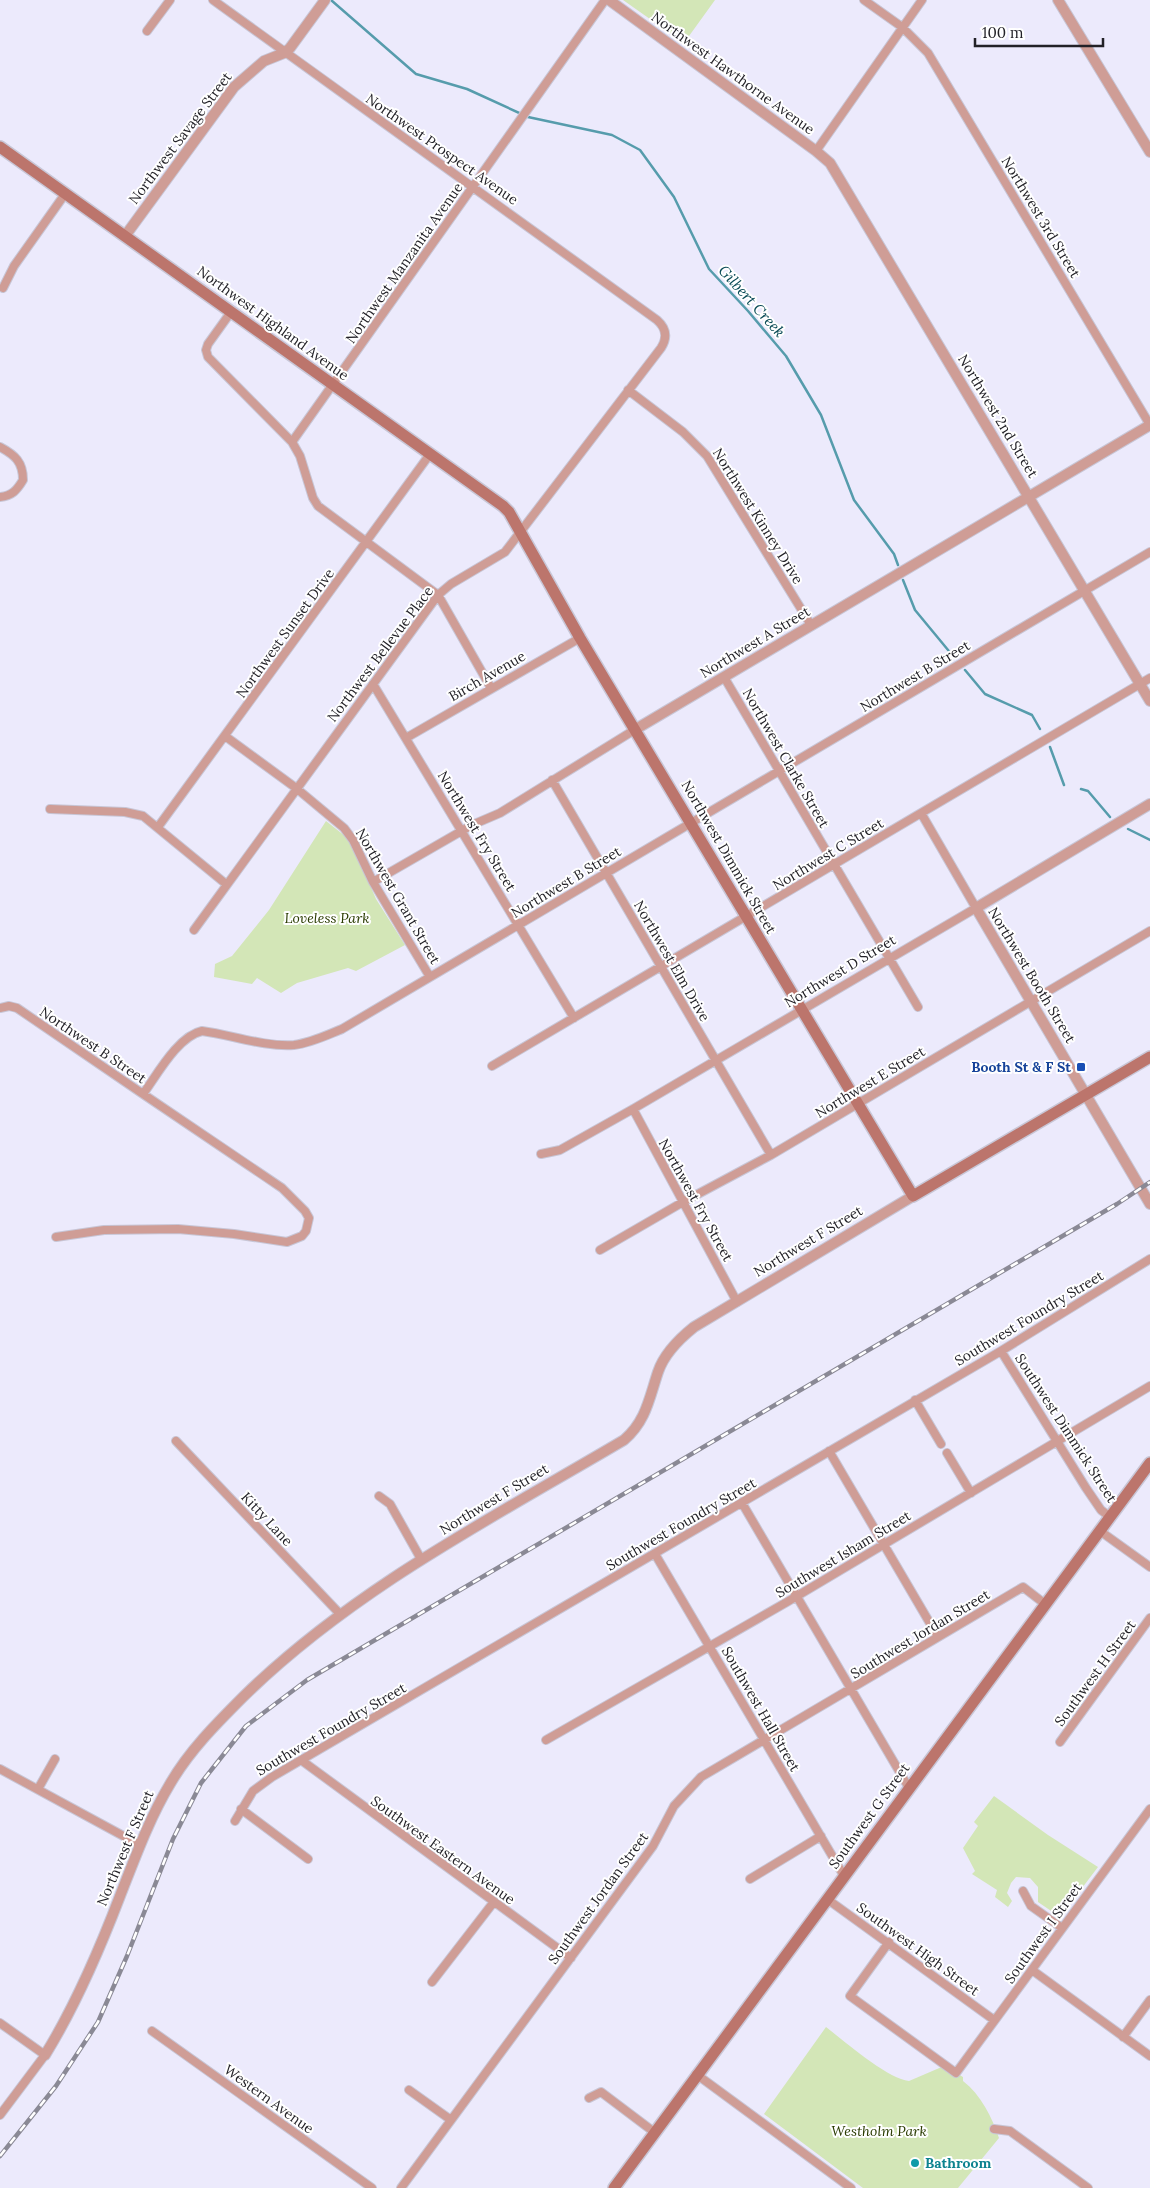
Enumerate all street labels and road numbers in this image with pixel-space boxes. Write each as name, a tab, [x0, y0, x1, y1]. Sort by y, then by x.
street label: Northwest Hawthorne Avenue	[648, 8, 818, 138]
street label: Northwest Savage Street	[124, 68, 236, 208]
street label: Northwest Prospect Avenue	[362, 89, 522, 209]
street label: Northwest 3rd Street	[998, 153, 1085, 281]
street label: Northwest Manzanita Avenue	[341, 179, 467, 347]
street label: Northwest Highland Avenue	[194, 262, 353, 384]
street label: Northwest 2nd Street	[954, 351, 1042, 481]
street label: Northwest Kinney Drive	[709, 445, 807, 588]
street label: Northwest Sunset Drive	[232, 564, 338, 701]
street label: Northwest Bellevue Place	[323, 582, 437, 725]
street label: Northwest A Street	[697, 602, 814, 682]
street label: Northwest B Street	[857, 636, 974, 716]
street label: Birch Avenue	[445, 647, 529, 705]
street label: Northwest Clarke Street	[739, 685, 834, 831]
street label: Northwest Fry Street	[434, 767, 520, 895]
street label: Northwest Dimmick Street	[678, 777, 781, 938]
street label: Northwest C Street	[769, 814, 887, 894]
street label: Northwest Grant Street	[352, 825, 445, 968]
street label: Northwest B Street	[508, 842, 625, 922]
street label: Northwest Elm Drive	[630, 897, 714, 1025]
street label: Northwest Booth Street	[984, 904, 1080, 1047]
street label: Northwest D Street	[781, 930, 899, 1011]
street label: Northwest B Street	[36, 1003, 150, 1088]
street label: Northwest E Street	[812, 1042, 929, 1122]
street label: Northwest Fry Street	[655, 1136, 737, 1265]
street label: Northwest F Street	[750, 1201, 866, 1281]
street label: Southwest Foundry Street	[951, 1266, 1107, 1370]
street label: Southwest Dimmick Street	[1011, 1350, 1121, 1506]
street label: Northwest F Street	[436, 1459, 552, 1539]
street label: Southwest Foundry Street	[603, 1473, 760, 1574]
street label: Kitty Lane	[237, 1488, 297, 1550]
street label: Southwest Isham Street	[772, 1506, 915, 1602]
street label: Southwest Jordan Street	[847, 1585, 993, 1683]
street label: Southwest H Street	[1050, 1616, 1140, 1730]
street label: Southwest Hall Street	[718, 1643, 804, 1775]
street label: Southwest Foundry Street	[253, 1678, 410, 1779]
street label: Southwest G Street	[825, 1759, 914, 1872]
street label: Northwest F Street	[93, 1787, 158, 1909]
street label: Southwest Eastern Avenue	[367, 1792, 519, 1909]
street label: Southwest Jordan Street	[544, 1828, 652, 1968]
street label: Southwest I Street	[1000, 1878, 1086, 1987]
street label: Southwest High Street	[853, 1899, 983, 2000]
street label: Western Avenue	[221, 2061, 318, 2138]

